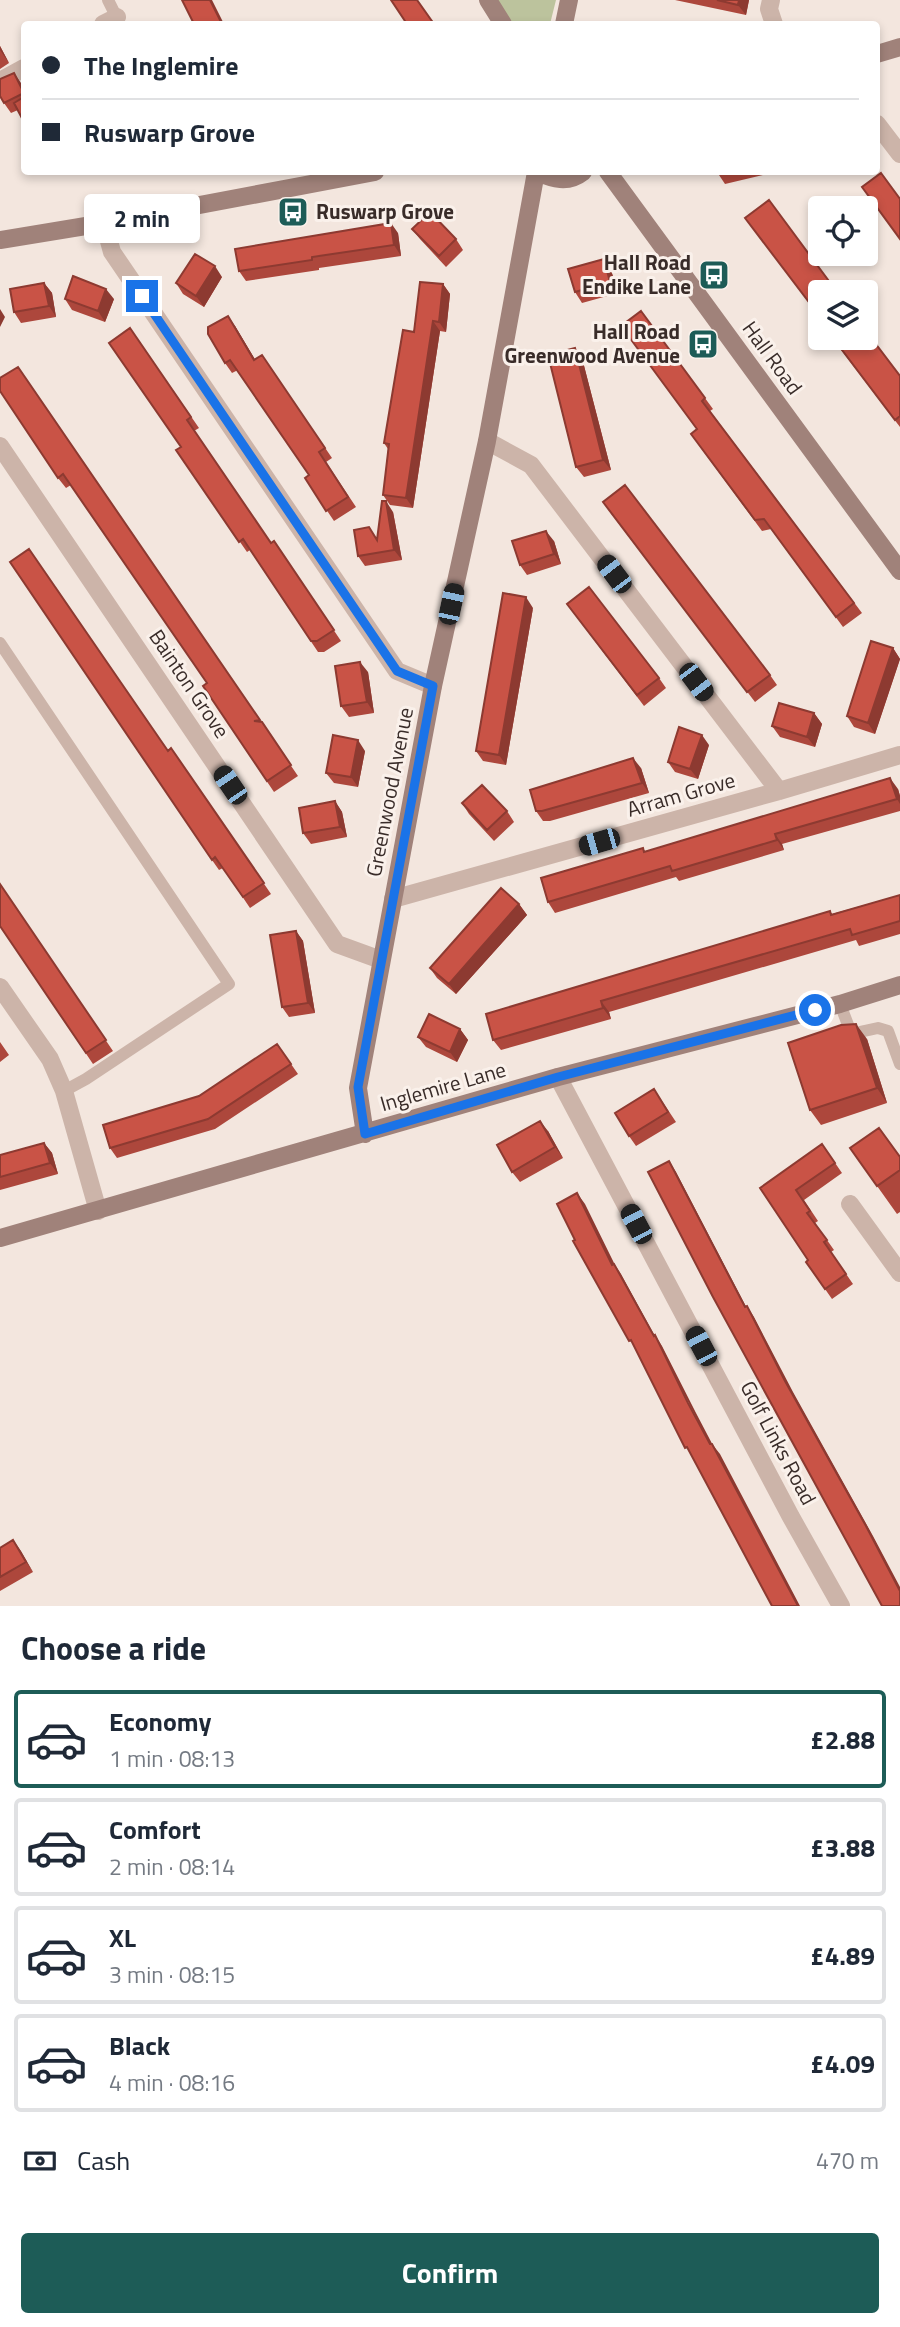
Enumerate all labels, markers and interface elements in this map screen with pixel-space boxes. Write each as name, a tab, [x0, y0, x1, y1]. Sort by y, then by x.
text: The Inglemire	[84, 46, 238, 85]
text: Ruswarp Grove	[84, 113, 255, 152]
callout: 2 min	[84, 194, 200, 244]
bus stop icon: Ruswarp Grove	[276, 195, 310, 229]
place label: Ruswarp Grove	[316, 195, 454, 227]
map controls	[808, 196, 878, 350]
button: locate	[808, 196, 878, 266]
text: 2 min	[114, 201, 170, 236]
place label: Hall Road Endike Lane	[582, 246, 691, 302]
bus stop icon: Hall Road Endike Lane	[697, 258, 731, 292]
route end	[126, 280, 158, 312]
button: layers	[808, 280, 878, 350]
street label: Hall Road	[735, 314, 811, 401]
place label: Hall Road Greenwood Avenue	[504, 315, 680, 371]
bus stop icon: Hall Road Greenwood Avenue	[686, 327, 720, 361]
car	[593, 551, 636, 597]
car	[437, 581, 466, 627]
street label: Bainton Grove	[142, 623, 238, 744]
car	[675, 659, 718, 705]
street label: Greenwood Avenue	[357, 704, 421, 879]
car	[210, 762, 251, 808]
street label: Arram Grove	[623, 763, 739, 825]
car	[576, 826, 623, 858]
route start	[799, 994, 831, 1026]
street label: Inglemire Lane	[376, 1053, 509, 1119]
car	[617, 1201, 656, 1247]
car	[682, 1323, 721, 1369]
street label: Golf Links Road	[733, 1375, 825, 1510]
text: Choose a ride	[21, 1624, 206, 1672]
text: Economy	[109, 1702, 211, 1741]
icon: car	[25, 1708, 88, 1771]
text: £2.88	[810, 1720, 875, 1759]
text: 1 min · 08:13	[109, 1741, 235, 1776]
text: Comfort	[109, 1810, 201, 1849]
icon: car	[25, 1816, 88, 1879]
text: £3.88	[810, 1828, 875, 1867]
text: 2 min · 08:14	[109, 1849, 235, 1884]
text: XL	[109, 1918, 136, 1957]
icon: car	[25, 1924, 88, 1987]
text: £4.89	[810, 1936, 875, 1975]
text: 3 min · 08:15	[109, 1957, 235, 1992]
text: Black	[109, 2026, 170, 2065]
icon: car	[25, 2032, 88, 2095]
text: £4.09	[810, 2044, 875, 2083]
text: 4 min · 08:16	[109, 2065, 235, 2100]
text: Cash	[77, 2141, 130, 2180]
icon: cash	[21, 2142, 59, 2180]
text: 470 m	[816, 2143, 879, 2178]
button: Confirm	[21, 2233, 879, 2313]

